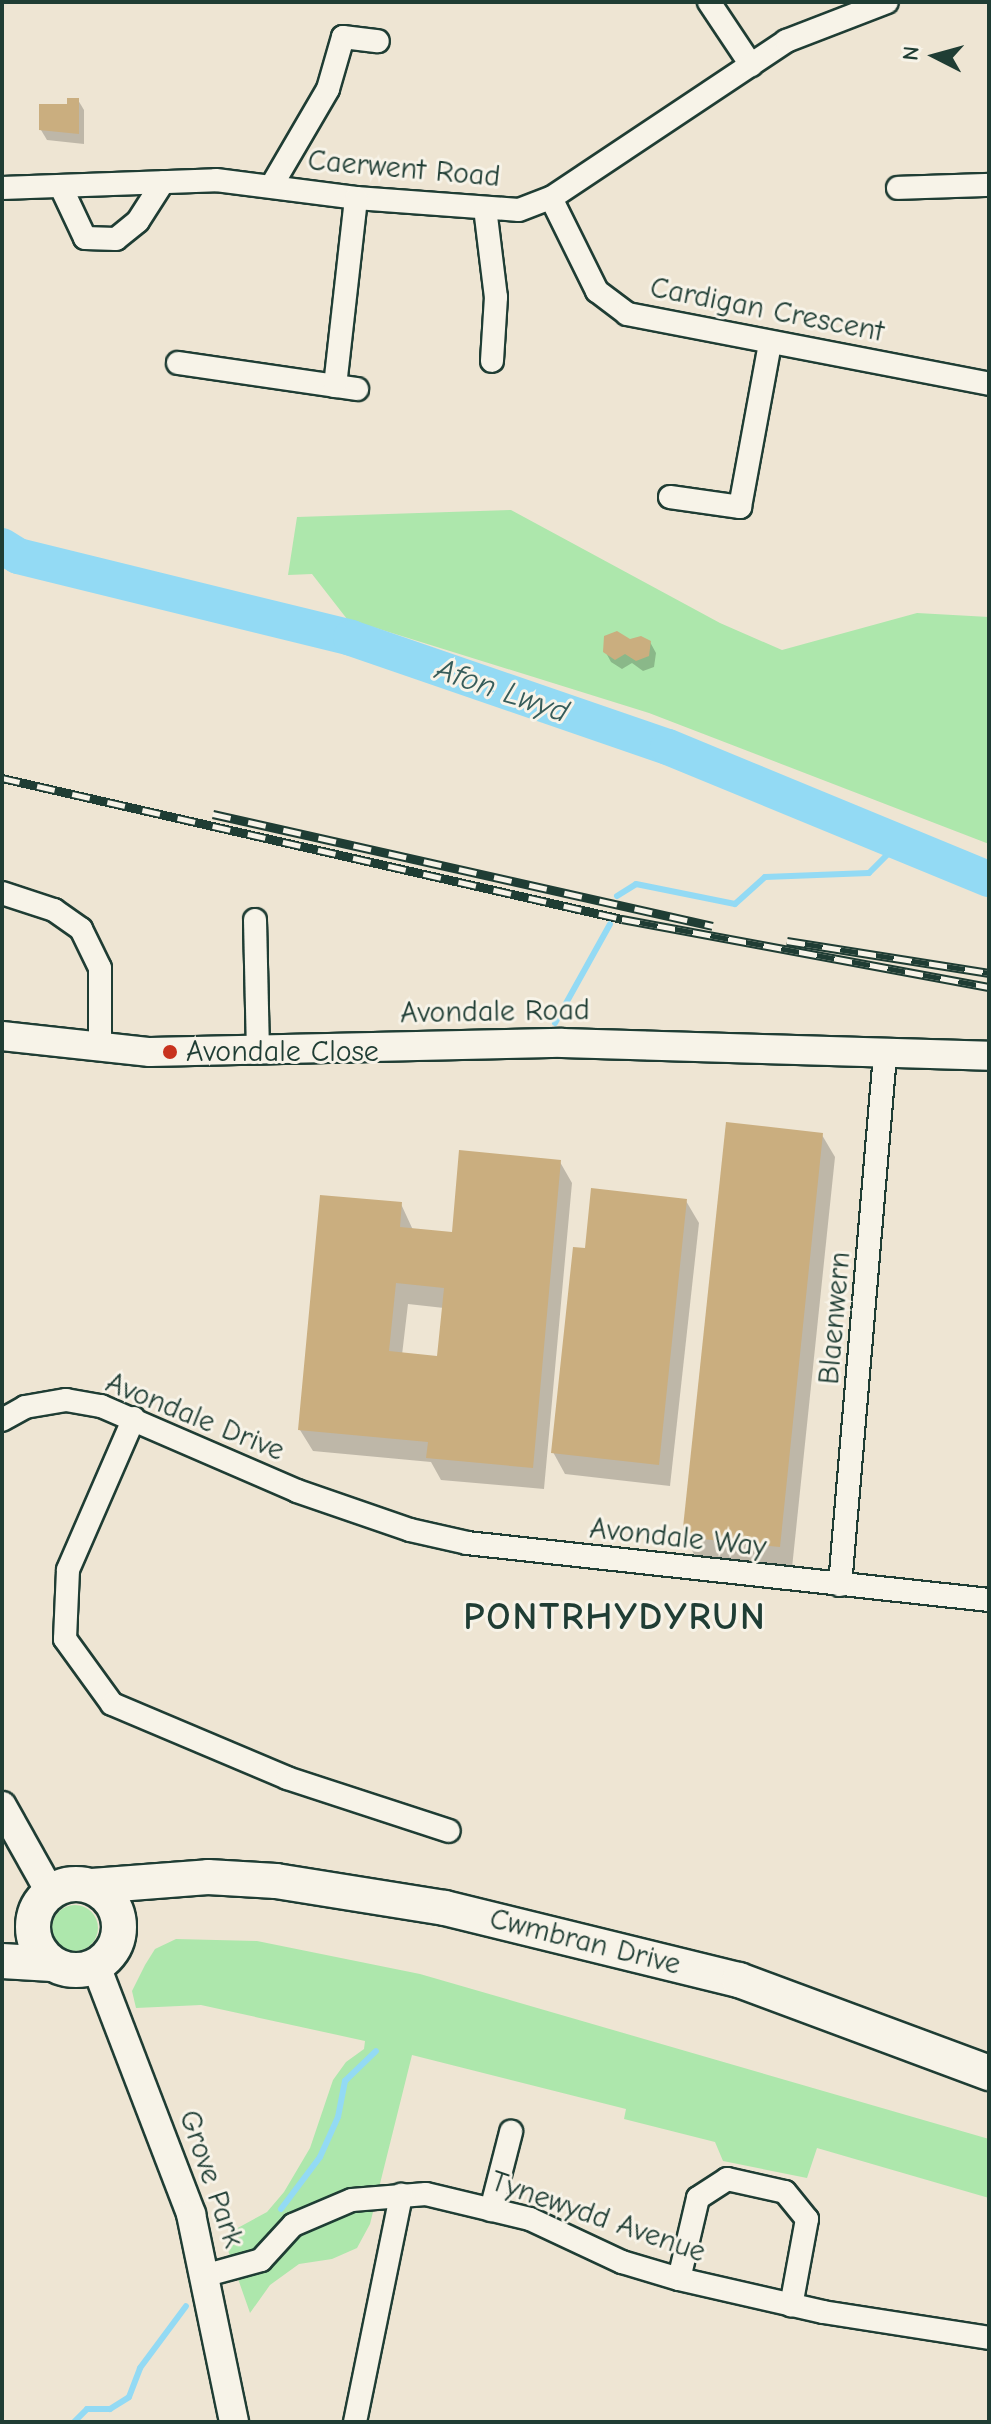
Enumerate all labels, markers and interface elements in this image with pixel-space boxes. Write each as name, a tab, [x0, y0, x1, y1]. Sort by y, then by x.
north arrow	[895, 16, 975, 96]
text: N	[897, 45, 925, 62]
street label: Caerwent Road	[306, 143, 502, 195]
street label: Cardigan Crescent	[647, 270, 887, 350]
water label: Afon Lwyd	[430, 650, 574, 732]
street label: Avondale Road	[400, 992, 590, 1032]
place label: Avondale Close	[186, 1034, 379, 1070]
marker: Avondale Close	[161, 1043, 179, 1061]
street label: Blaenwern	[811, 1250, 859, 1386]
street label: Avondale Drive	[100, 1365, 290, 1469]
street label: Avondale Way	[588, 1511, 768, 1565]
district label: PONTRHYDYRUN	[463, 1595, 767, 1641]
street label: Cwmbran Drive	[486, 1901, 684, 1983]
street label: Grove Park	[171, 2106, 251, 2252]
street label: Tynewydd Avenue	[486, 2163, 710, 2271]

